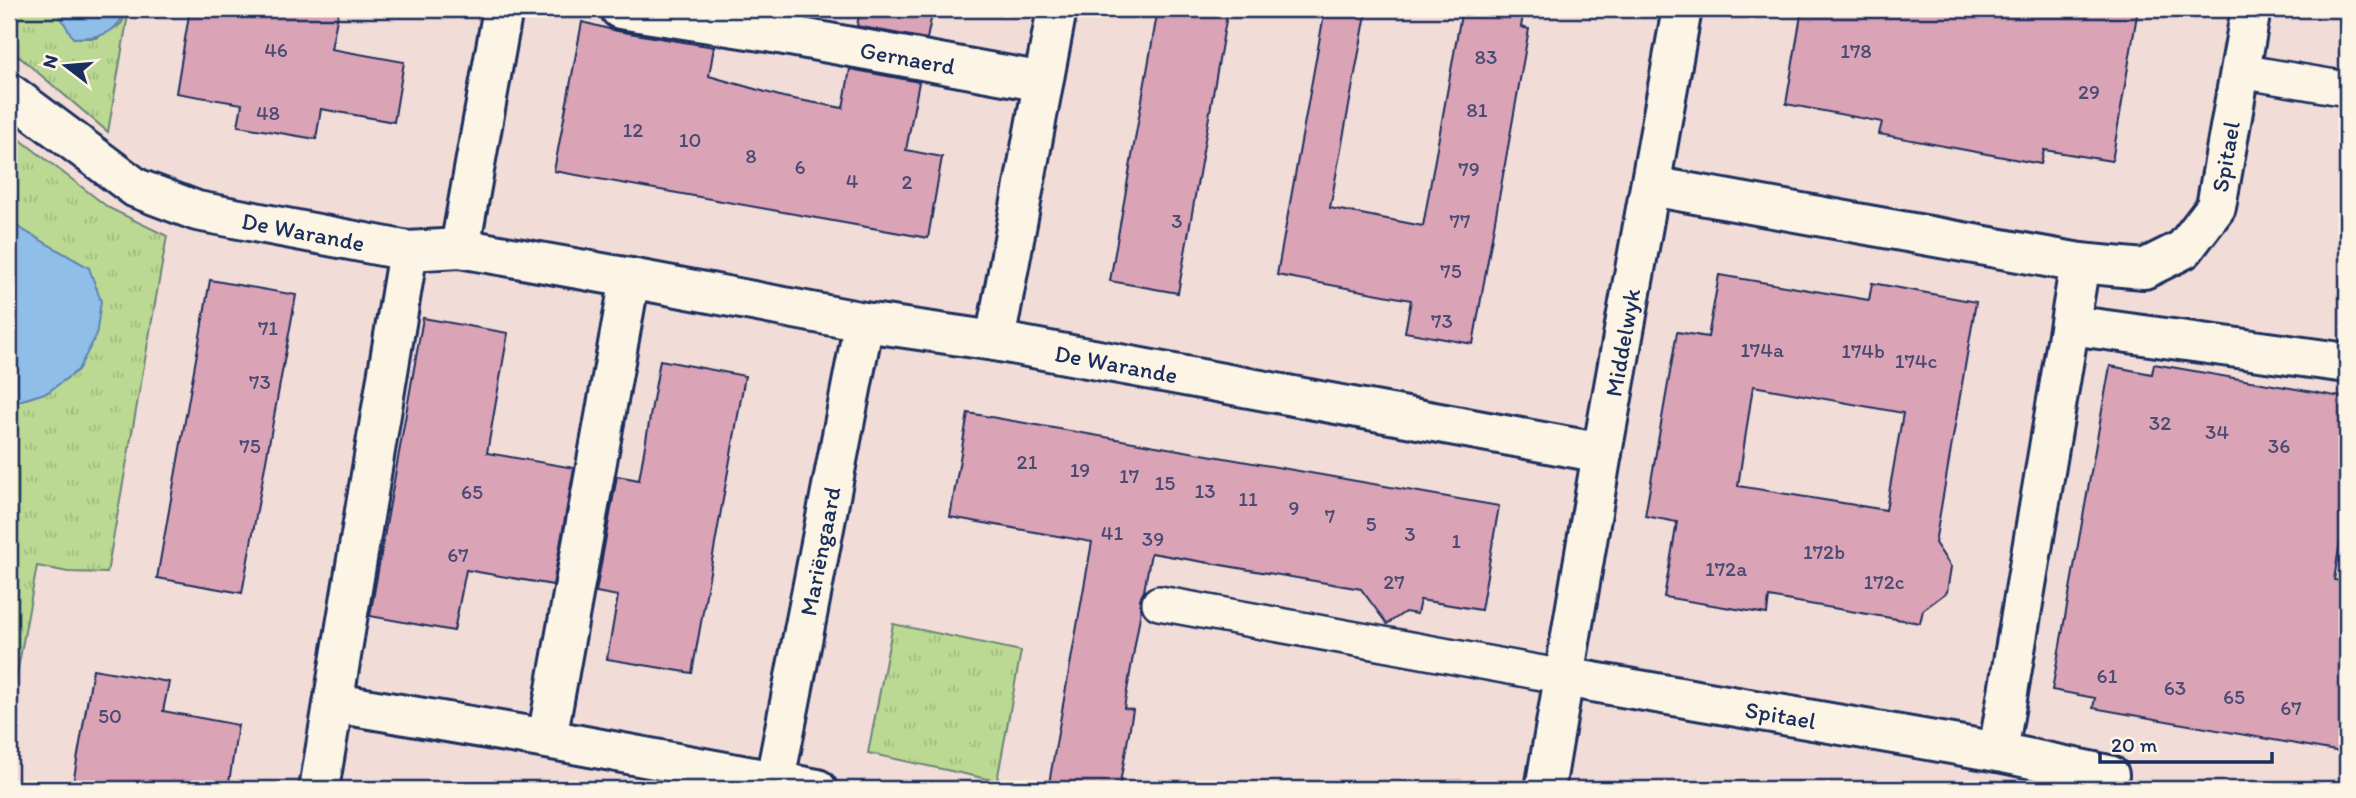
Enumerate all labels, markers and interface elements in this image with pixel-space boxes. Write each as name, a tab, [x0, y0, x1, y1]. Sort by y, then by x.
north arrow	[32, 32, 102, 102]
street label: Gernaerd	[858, 34, 958, 80]
house number: 46	[264, 37, 288, 62]
house number: 178	[1840, 38, 1872, 63]
house number: 83	[1475, 44, 1497, 69]
text: N	[37, 52, 63, 71]
house number: 29	[2078, 79, 2100, 104]
house number: 81	[1466, 97, 1488, 122]
house number: 48	[256, 100, 280, 125]
house number: 12	[623, 117, 643, 142]
street label: Spitael	[2204, 118, 2245, 194]
house number: 10	[679, 127, 701, 152]
house number: 8	[745, 143, 757, 168]
house number: 6	[794, 154, 806, 179]
house number: 79	[1458, 156, 1480, 181]
house number: 4	[846, 168, 859, 193]
house number: 2	[901, 169, 913, 194]
street label: De Warande	[239, 205, 367, 257]
house number: 3	[1171, 208, 1183, 233]
house number: 77	[1450, 208, 1470, 233]
house number: 75	[1440, 258, 1462, 283]
street label: Middelwyk	[1598, 286, 1646, 399]
house number: 73	[1431, 308, 1453, 333]
house number: 71	[258, 315, 278, 340]
house number: 174a	[1740, 337, 1784, 362]
street label: De Warande	[1052, 338, 1180, 389]
house number: 174b	[1841, 338, 1885, 363]
house number: 174c	[1895, 348, 1937, 373]
house number: 73	[249, 369, 271, 394]
house number: 32	[2149, 410, 2171, 435]
house number: 34	[2205, 419, 2229, 444]
house number: 75	[239, 433, 261, 458]
house number: 36	[2268, 433, 2290, 458]
house number: 21	[1017, 449, 1038, 474]
house number: 19	[1070, 457, 1090, 482]
house number: 17	[1119, 463, 1139, 488]
house number: 15	[1155, 470, 1175, 495]
house number: 13	[1194, 478, 1216, 503]
house number: 65	[461, 479, 483, 504]
street label: Mariëngaard	[793, 484, 846, 618]
house number: 11	[1238, 486, 1258, 511]
house number: 9	[1289, 495, 1299, 520]
house number: 7	[1325, 503, 1335, 528]
house number: 5	[1365, 511, 1377, 536]
house number: 41	[1101, 520, 1123, 545]
house number: 3	[1404, 521, 1416, 546]
house number: 39	[1142, 526, 1164, 551]
house number: 1	[1451, 528, 1461, 553]
house number: 172b	[1803, 539, 1845, 564]
house number: 67	[447, 542, 469, 567]
house number: 172a	[1705, 556, 1747, 581]
house number: 27	[1383, 569, 1405, 594]
house number: 172c	[1863, 569, 1905, 594]
house number: 61	[2097, 663, 2118, 688]
house number: 63	[2164, 675, 2186, 700]
house number: 65	[2223, 684, 2245, 709]
street label: Spitael	[1743, 694, 1819, 735]
house number: 67	[2280, 695, 2302, 720]
house number: 50	[98, 703, 122, 728]
scale bar	[2100, 721, 2272, 765]
text: 20 m	[2111, 732, 2158, 757]

